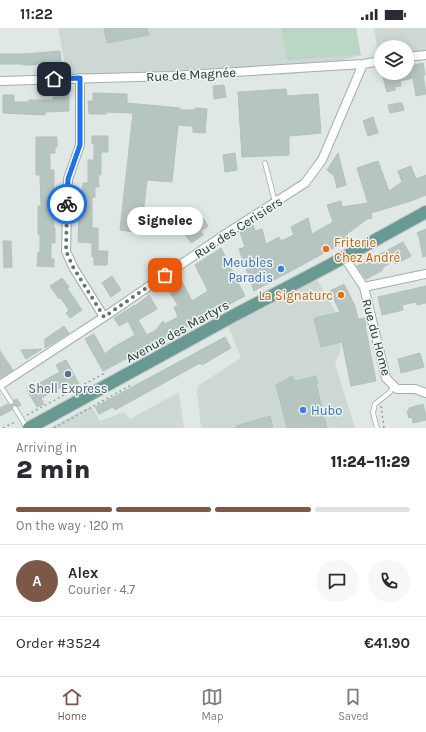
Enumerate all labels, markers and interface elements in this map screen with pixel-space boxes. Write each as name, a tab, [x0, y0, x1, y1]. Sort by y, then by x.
text: 11:22	[20, 5, 53, 23]
map controls	[374, 40, 414, 80]
button: layers	[374, 40, 414, 80]
pin	[37, 62, 71, 96]
street label: Rue de Magnée	[146, 65, 237, 84]
icon: home	[43, 68, 65, 90]
courier	[47, 184, 87, 224]
icon: bike	[56, 193, 78, 215]
street label: Rue des Cerisiers	[191, 193, 285, 261]
callout: Signelec	[127, 207, 203, 235]
text: Signelec	[137, 213, 193, 228]
place label: Friterie Chez André	[334, 235, 400, 265]
marker: Friterie Chez André	[321, 244, 331, 254]
place label: Meubles Paradis	[223, 255, 273, 285]
pin	[148, 258, 182, 292]
icon: bag	[154, 264, 176, 286]
marker: Meubles Paradis	[276, 264, 286, 274]
place label: La Signaturc	[258, 288, 333, 303]
marker: La Signaturc	[336, 290, 346, 300]
street label: Avenue des Martyrs	[123, 297, 232, 366]
street label: Rue du Home	[359, 297, 394, 377]
marker: Shell Express	[63, 369, 73, 379]
place label: Shell Express	[28, 381, 108, 396]
place label: Hubo	[311, 403, 342, 418]
marker: Hubo	[298, 405, 308, 415]
text: Arriving in	[16, 440, 77, 455]
text: 11:24–11:29	[331, 453, 410, 471]
text: 2 min	[16, 454, 91, 485]
text: On the way · 120 m	[16, 518, 124, 533]
button: chat	[316, 560, 358, 602]
button: phone	[368, 560, 410, 602]
text: Alex	[68, 564, 98, 582]
text: A	[32, 572, 42, 590]
text: Courier · 4.7	[68, 582, 135, 597]
text: Order #3524	[16, 634, 100, 652]
text: €41.90	[364, 634, 410, 652]
tab: Home	[57, 686, 87, 723]
tab: Map	[201, 686, 223, 723]
tab: Saved	[338, 686, 369, 723]

